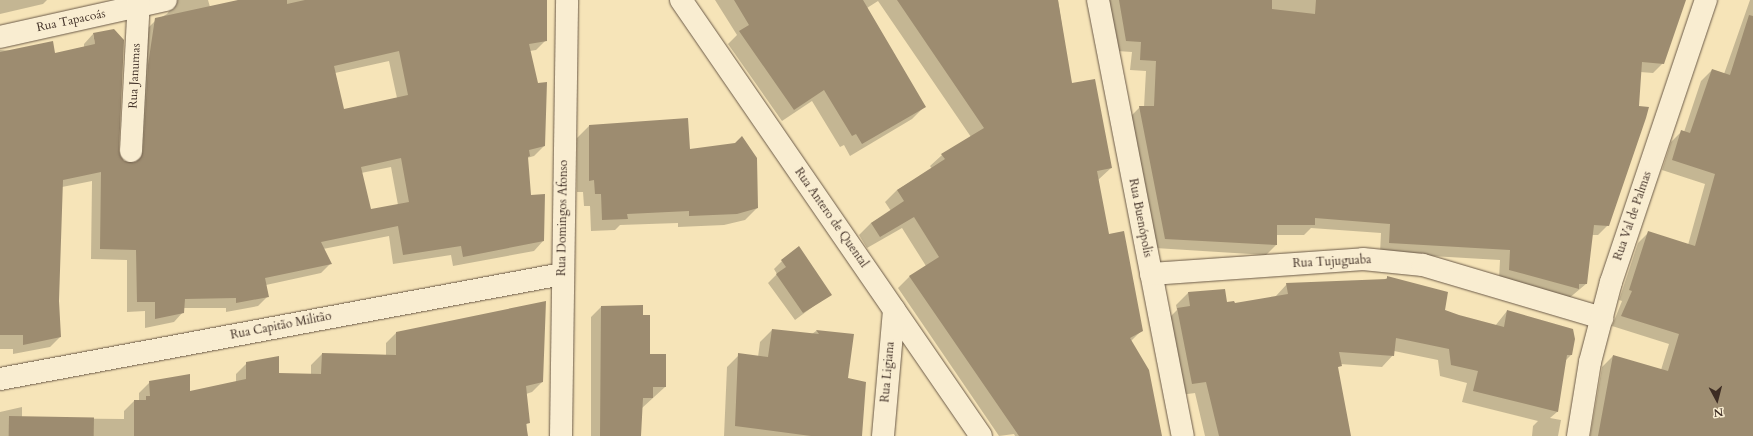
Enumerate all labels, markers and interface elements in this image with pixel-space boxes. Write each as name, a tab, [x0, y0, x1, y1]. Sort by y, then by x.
street label: Rua Tapacoás	[35, 7, 107, 35]
street label: Rua Janumas	[126, 43, 144, 109]
street label: Rua Domingos Afonso	[555, 160, 571, 276]
street label: Rua Antero de Quental	[791, 165, 871, 271]
street label: Rua Val de Palmas	[1611, 170, 1655, 262]
street label: Rua Buenópolis	[1125, 177, 1155, 259]
street label: Rua Tujuguaba	[1292, 253, 1372, 271]
street label: Rua Capitão Militão	[229, 309, 333, 343]
street label: Rua Ligiana	[878, 341, 898, 403]
north arrow	[1697, 380, 1737, 420]
text: N	[1713, 404, 1724, 420]

